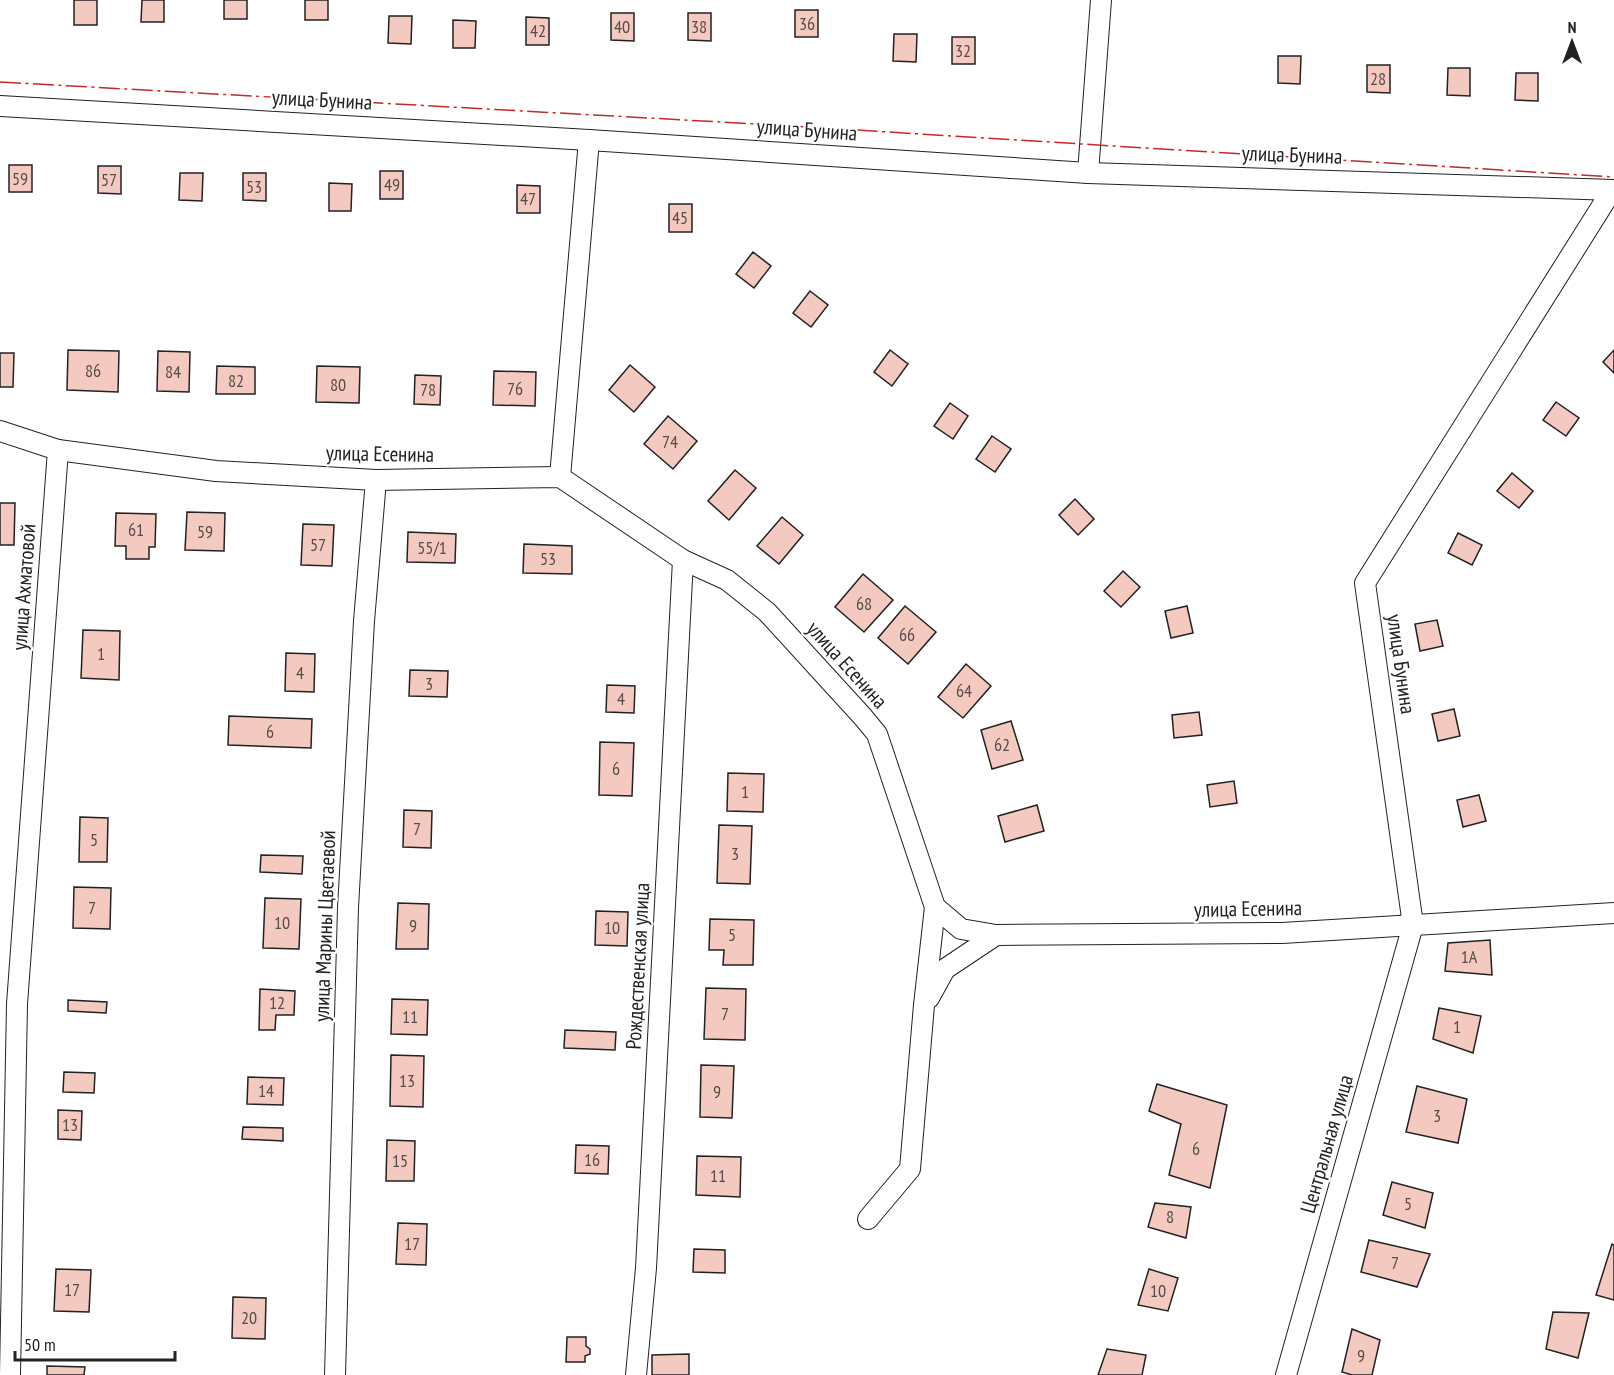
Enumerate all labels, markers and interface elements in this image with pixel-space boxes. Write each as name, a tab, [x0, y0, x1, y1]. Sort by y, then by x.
house number: 36	[799, 12, 815, 35]
north arrow	[1542, 12, 1602, 72]
house number: 40	[614, 15, 630, 38]
house number: 38	[691, 15, 707, 38]
text: N	[1568, 17, 1576, 37]
house number: 42	[530, 19, 546, 42]
house number: 32	[955, 39, 971, 62]
house number: 28	[1370, 67, 1386, 90]
street label: улица Бунина	[271, 83, 373, 116]
street label: улица Бунина	[756, 113, 858, 146]
street label: улица Бунина	[1241, 139, 1343, 170]
house number: 59	[12, 167, 28, 190]
house number: 57	[101, 168, 117, 191]
house number: 49	[384, 173, 400, 196]
house number: 53	[246, 175, 262, 198]
house number: 47	[520, 187, 536, 210]
house number: 45	[672, 206, 688, 229]
house number: 86	[85, 359, 101, 382]
house number: 84	[165, 360, 181, 383]
house number: 82	[228, 369, 244, 392]
house number: 80	[330, 373, 346, 396]
house number: 76	[507, 377, 523, 400]
house number: 78	[420, 378, 436, 401]
house number: 74	[662, 430, 678, 453]
street label: улица Есенина	[326, 439, 434, 468]
house number: 61	[128, 518, 144, 541]
house number: 59	[197, 520, 213, 543]
street label: улица Ахматовой	[6, 523, 41, 651]
house number: 57	[310, 533, 326, 556]
house number: 55/1	[417, 536, 447, 559]
house number: 53	[540, 547, 556, 570]
house number: 68	[856, 592, 872, 615]
street label: улица Бунина	[1381, 612, 1422, 716]
street label: улица Есенина	[801, 615, 894, 714]
house number: 66	[899, 623, 915, 646]
house number: 1	[97, 642, 105, 665]
house number: 4	[296, 661, 304, 684]
house number: 3	[425, 672, 433, 695]
house number: 64	[956, 679, 972, 702]
house number: 4	[617, 687, 625, 710]
house number: 6	[266, 720, 274, 743]
house number: 62	[994, 733, 1010, 756]
house number: 6	[612, 757, 620, 780]
house number: 1	[741, 780, 749, 803]
house number: 7	[413, 817, 421, 840]
house number: 5	[90, 828, 98, 851]
street label: улица Марины Цветаевой	[308, 830, 341, 1022]
house number: 3	[731, 842, 739, 865]
street label: Рождественская улица	[620, 882, 655, 1050]
street label: улица Есенина	[1194, 894, 1302, 923]
house number: 7	[88, 896, 96, 919]
house number: 10	[274, 911, 290, 934]
house number: 9	[409, 914, 417, 937]
house number: 10	[604, 916, 620, 939]
house number: 5	[728, 923, 736, 946]
house number: 1А	[1461, 945, 1478, 968]
house number: 12	[269, 991, 285, 1014]
house number: 7	[721, 1002, 729, 1025]
house number: 11	[402, 1005, 418, 1028]
house number: 1	[1453, 1015, 1461, 1038]
house number: 13	[399, 1069, 415, 1092]
street label: Центральная улица	[1294, 1072, 1359, 1216]
house number: 14	[258, 1079, 274, 1102]
house number: 9	[713, 1080, 721, 1103]
house number: 3	[1433, 1104, 1441, 1127]
house number: 13	[62, 1113, 78, 1136]
house number: 6	[1192, 1137, 1200, 1160]
house number: 16	[584, 1148, 600, 1171]
house number: 15	[392, 1149, 408, 1172]
house number: 11	[710, 1164, 726, 1187]
house number: 5	[1404, 1192, 1412, 1215]
house number: 8	[1166, 1205, 1174, 1228]
house number: 17	[404, 1232, 420, 1255]
house number: 7	[1391, 1251, 1399, 1274]
house number: 17	[64, 1278, 80, 1301]
house number: 10	[1150, 1279, 1166, 1302]
house number: 20	[241, 1306, 257, 1329]
scale bar	[15, 1324, 176, 1362]
text: 50 m	[24, 1333, 56, 1356]
house number: 9	[1357, 1344, 1365, 1367]

